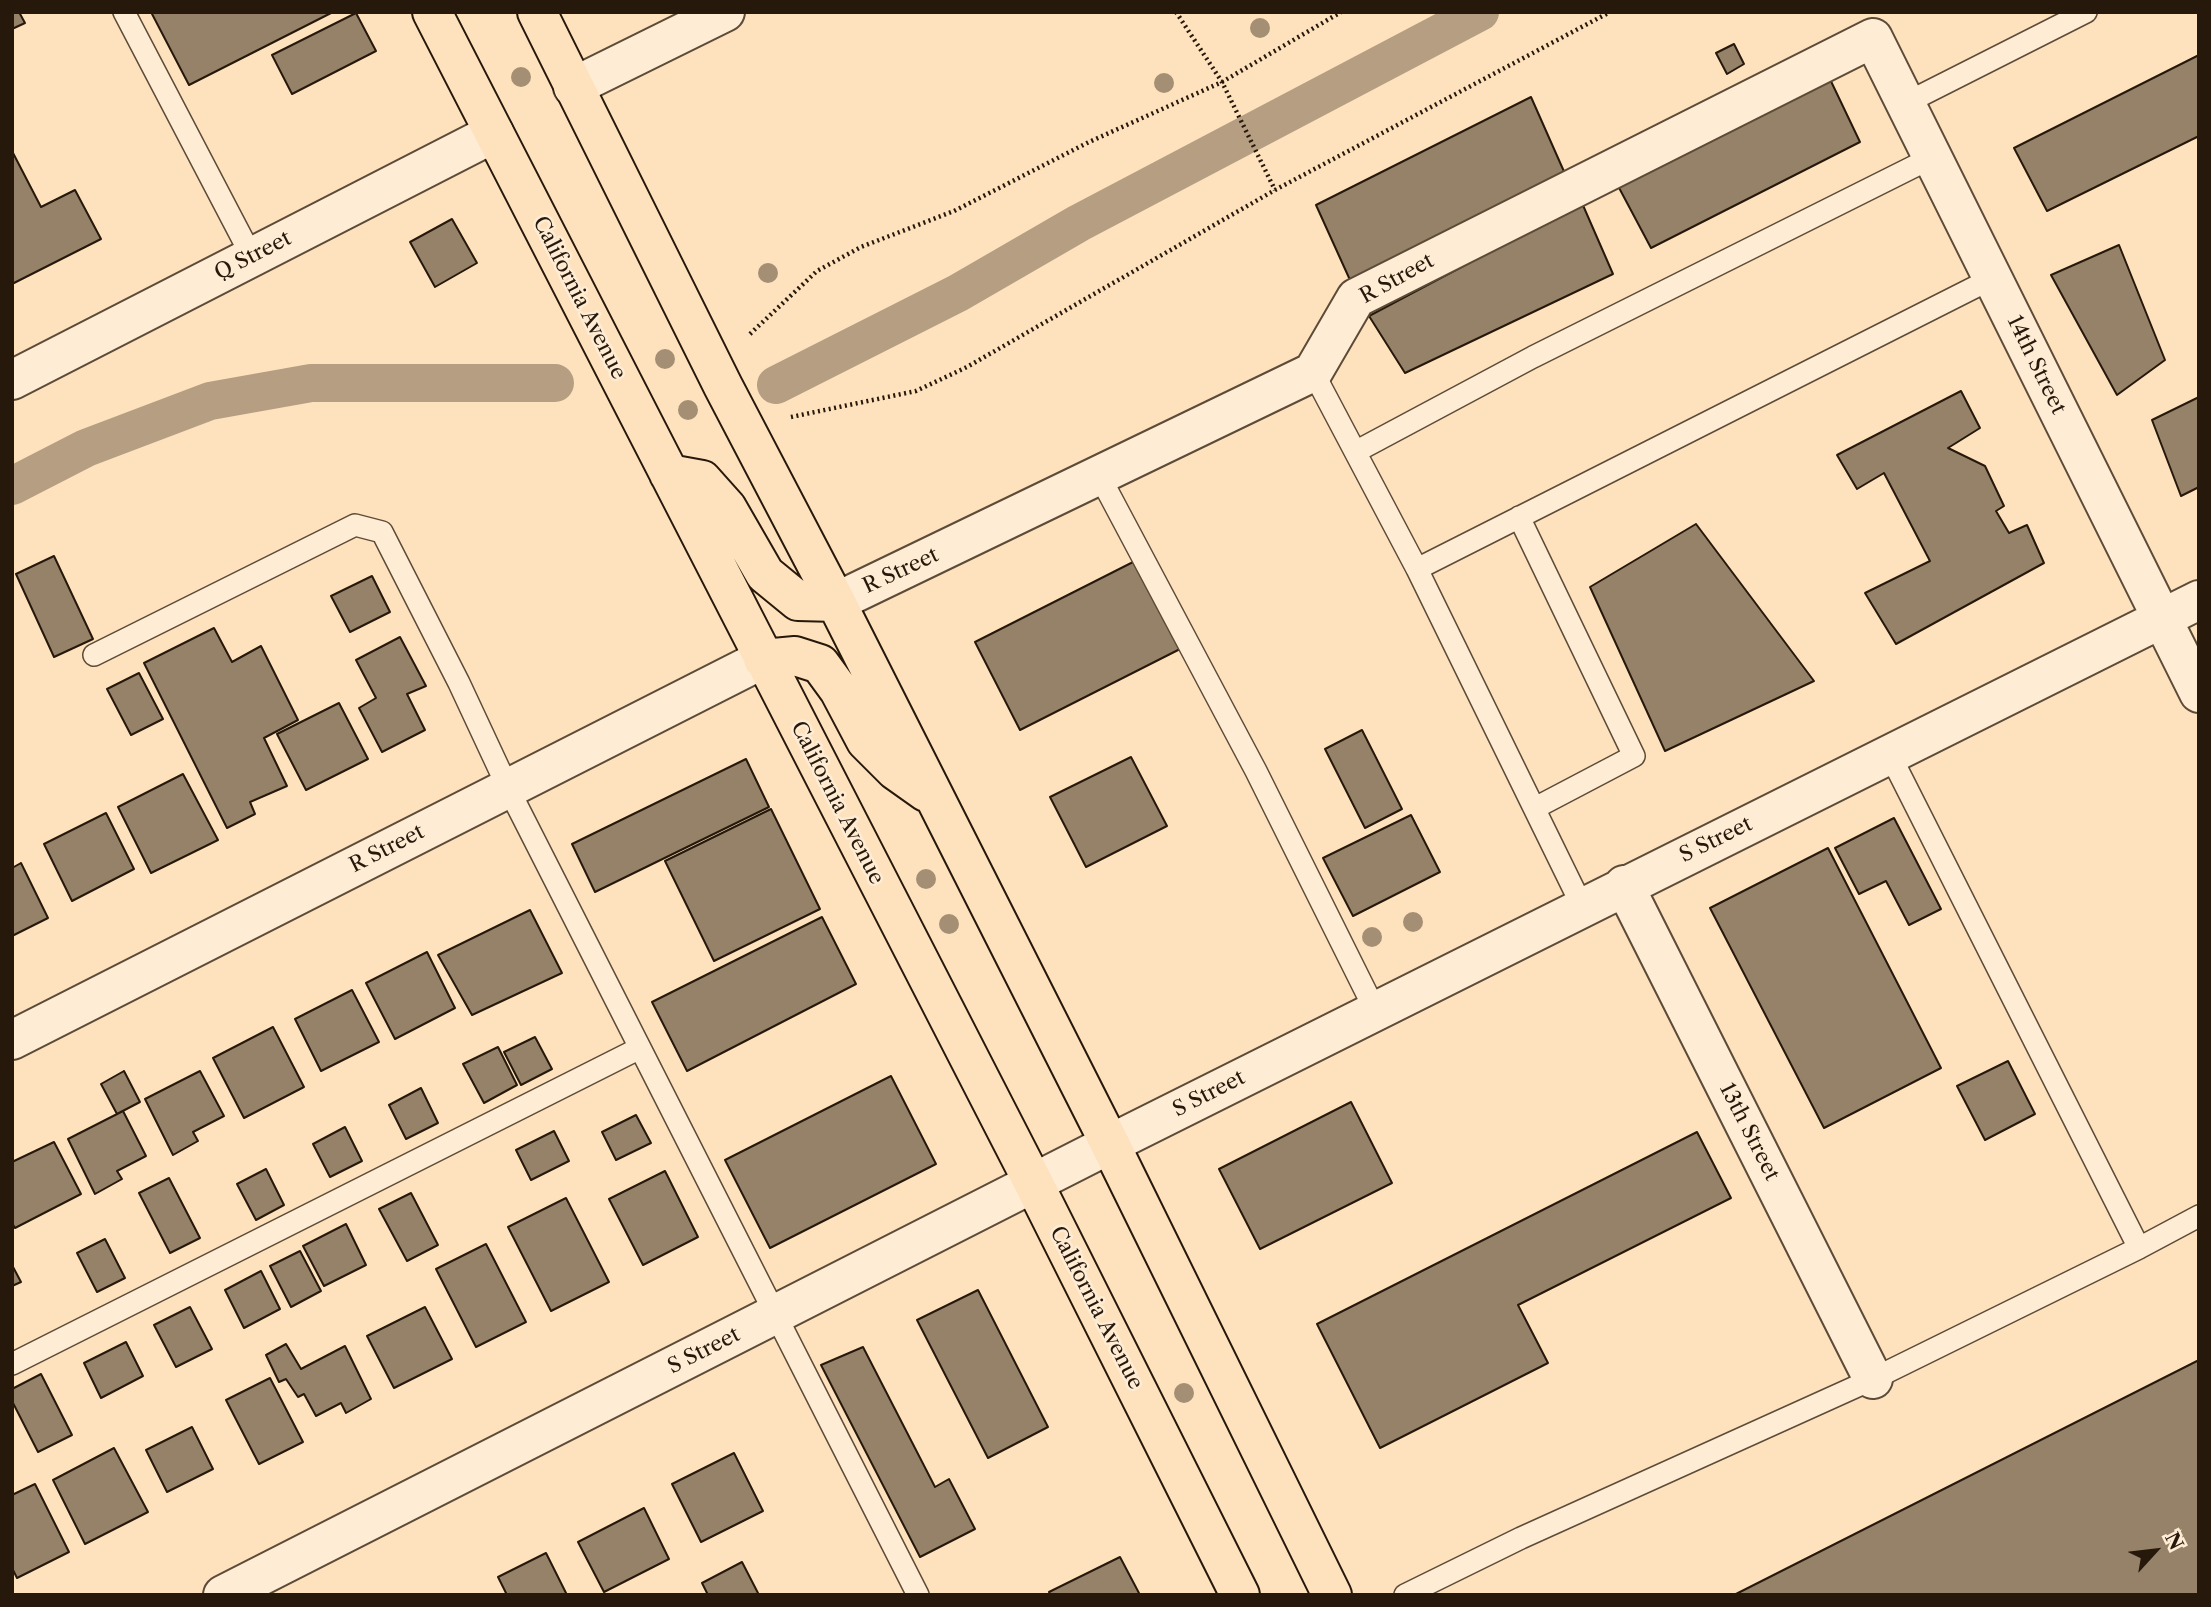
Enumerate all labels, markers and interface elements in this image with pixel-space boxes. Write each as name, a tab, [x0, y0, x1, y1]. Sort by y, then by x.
street label: California Avenue	[527, 212, 631, 384]
street label: Q Street	[210, 226, 296, 286]
street label: R Street	[1356, 248, 1438, 310]
street label: 14th Street	[2001, 312, 2071, 418]
street label: R Street	[859, 543, 943, 599]
street label: California Avenue	[785, 717, 889, 889]
street label: S Street	[1676, 812, 1756, 868]
street label: R Street	[345, 820, 429, 878]
street label: S Street	[1169, 1065, 1249, 1123]
street label: 13th Street	[1714, 1079, 1784, 1185]
street label: California Avenue	[1044, 1222, 1148, 1394]
street label: S Street	[664, 1322, 744, 1380]
north arrow	[2120, 1516, 2190, 1586]
text: N	[2160, 1529, 2188, 1554]

